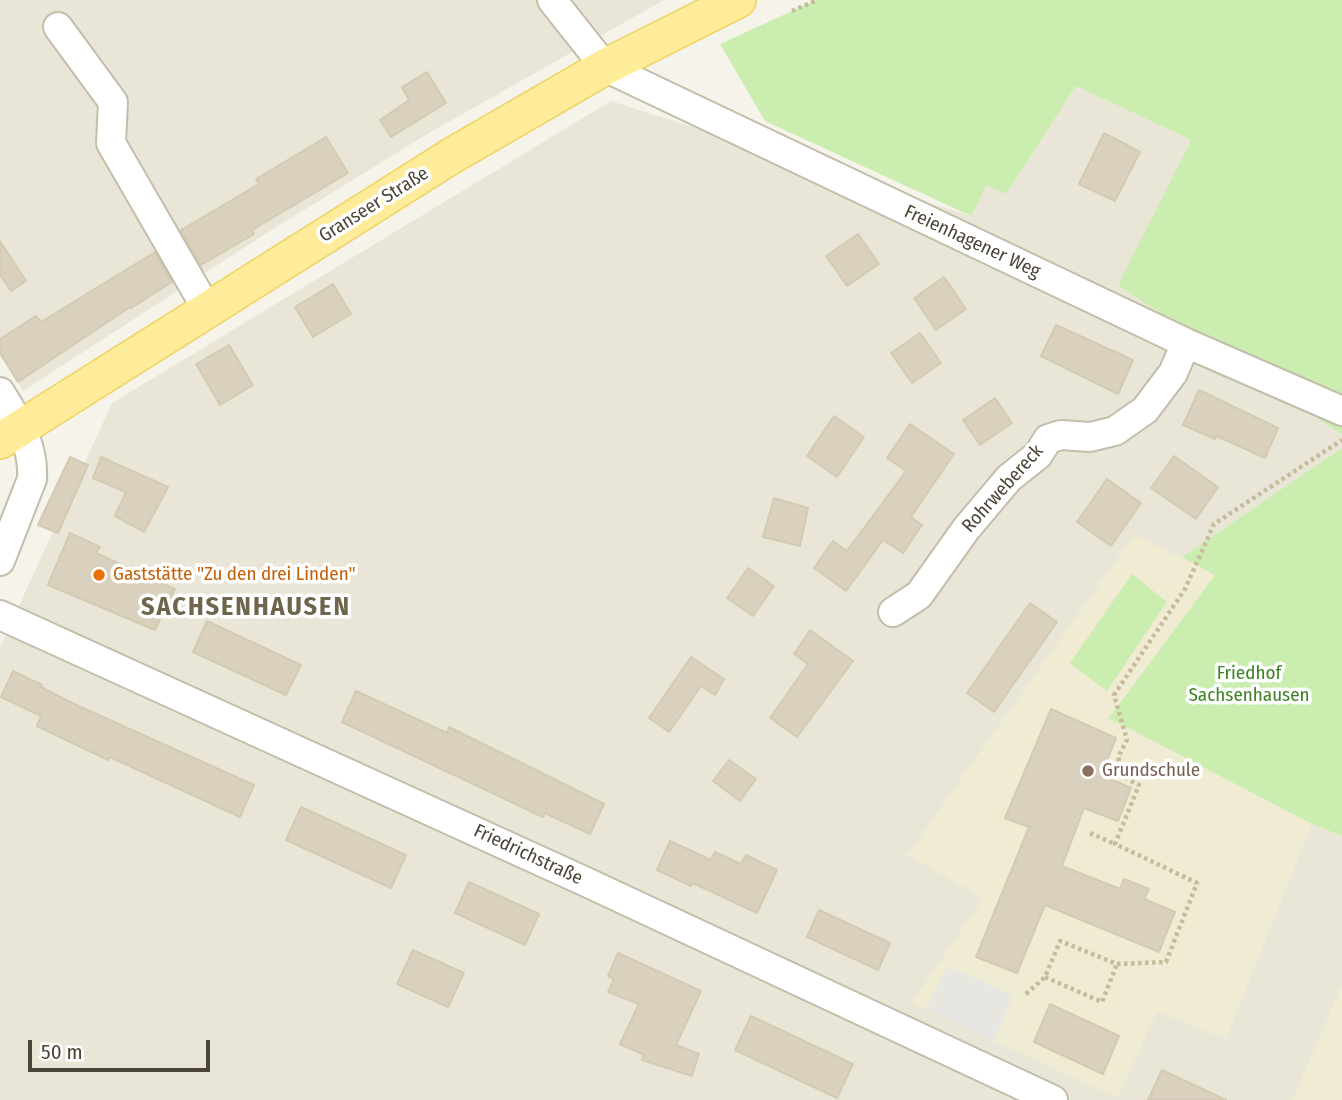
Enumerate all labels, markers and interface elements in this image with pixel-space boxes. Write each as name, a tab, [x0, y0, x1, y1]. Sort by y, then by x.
street label: Granseer Straße	[315, 162, 433, 248]
street label: Freienhagener Weg	[900, 201, 1044, 283]
street label: Rohrwebereck	[958, 440, 1048, 538]
place label: Gaststätte "Zu den drei Linden"	[113, 564, 356, 586]
marker: Gaststätte "Zu den drei Linden"	[91, 567, 107, 583]
district label: SACHSENHAUSEN	[143, 592, 349, 624]
park label: Friedhof Sachsenhausen	[1188, 663, 1310, 707]
place label: Grundschule	[1102, 760, 1200, 782]
marker: Grundschule	[1080, 763, 1096, 779]
street label: Friedrichstraße	[470, 820, 586, 890]
scale bar	[32, 1026, 214, 1070]
text: 50 m	[41, 1039, 83, 1065]

